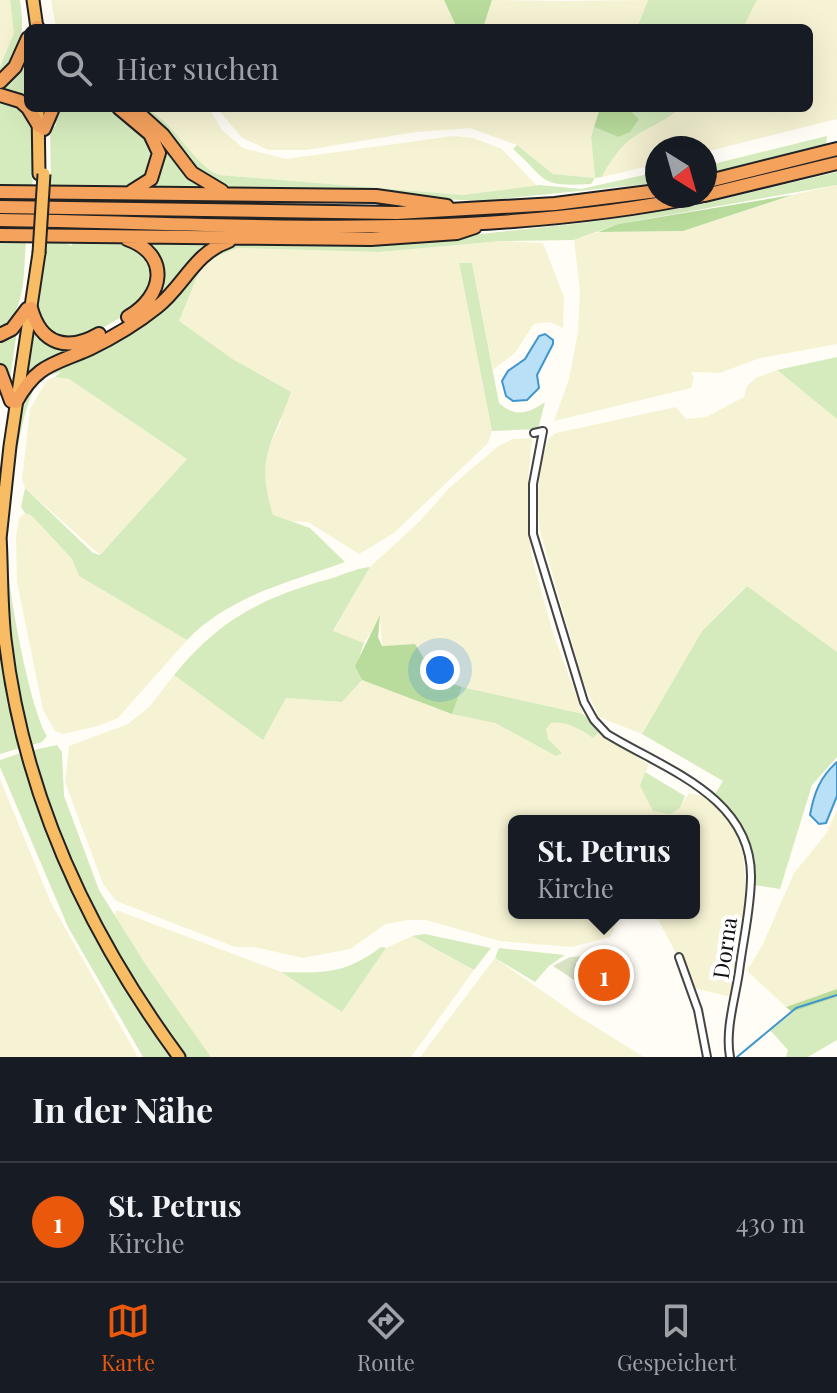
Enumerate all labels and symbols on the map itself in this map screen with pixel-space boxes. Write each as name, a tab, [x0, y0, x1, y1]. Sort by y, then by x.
north arrow	[645, 136, 717, 208]
your location	[420, 650, 460, 690]
street label: Dorna	[705, 915, 743, 981]
pin: 1	[578, 945, 630, 1005]

